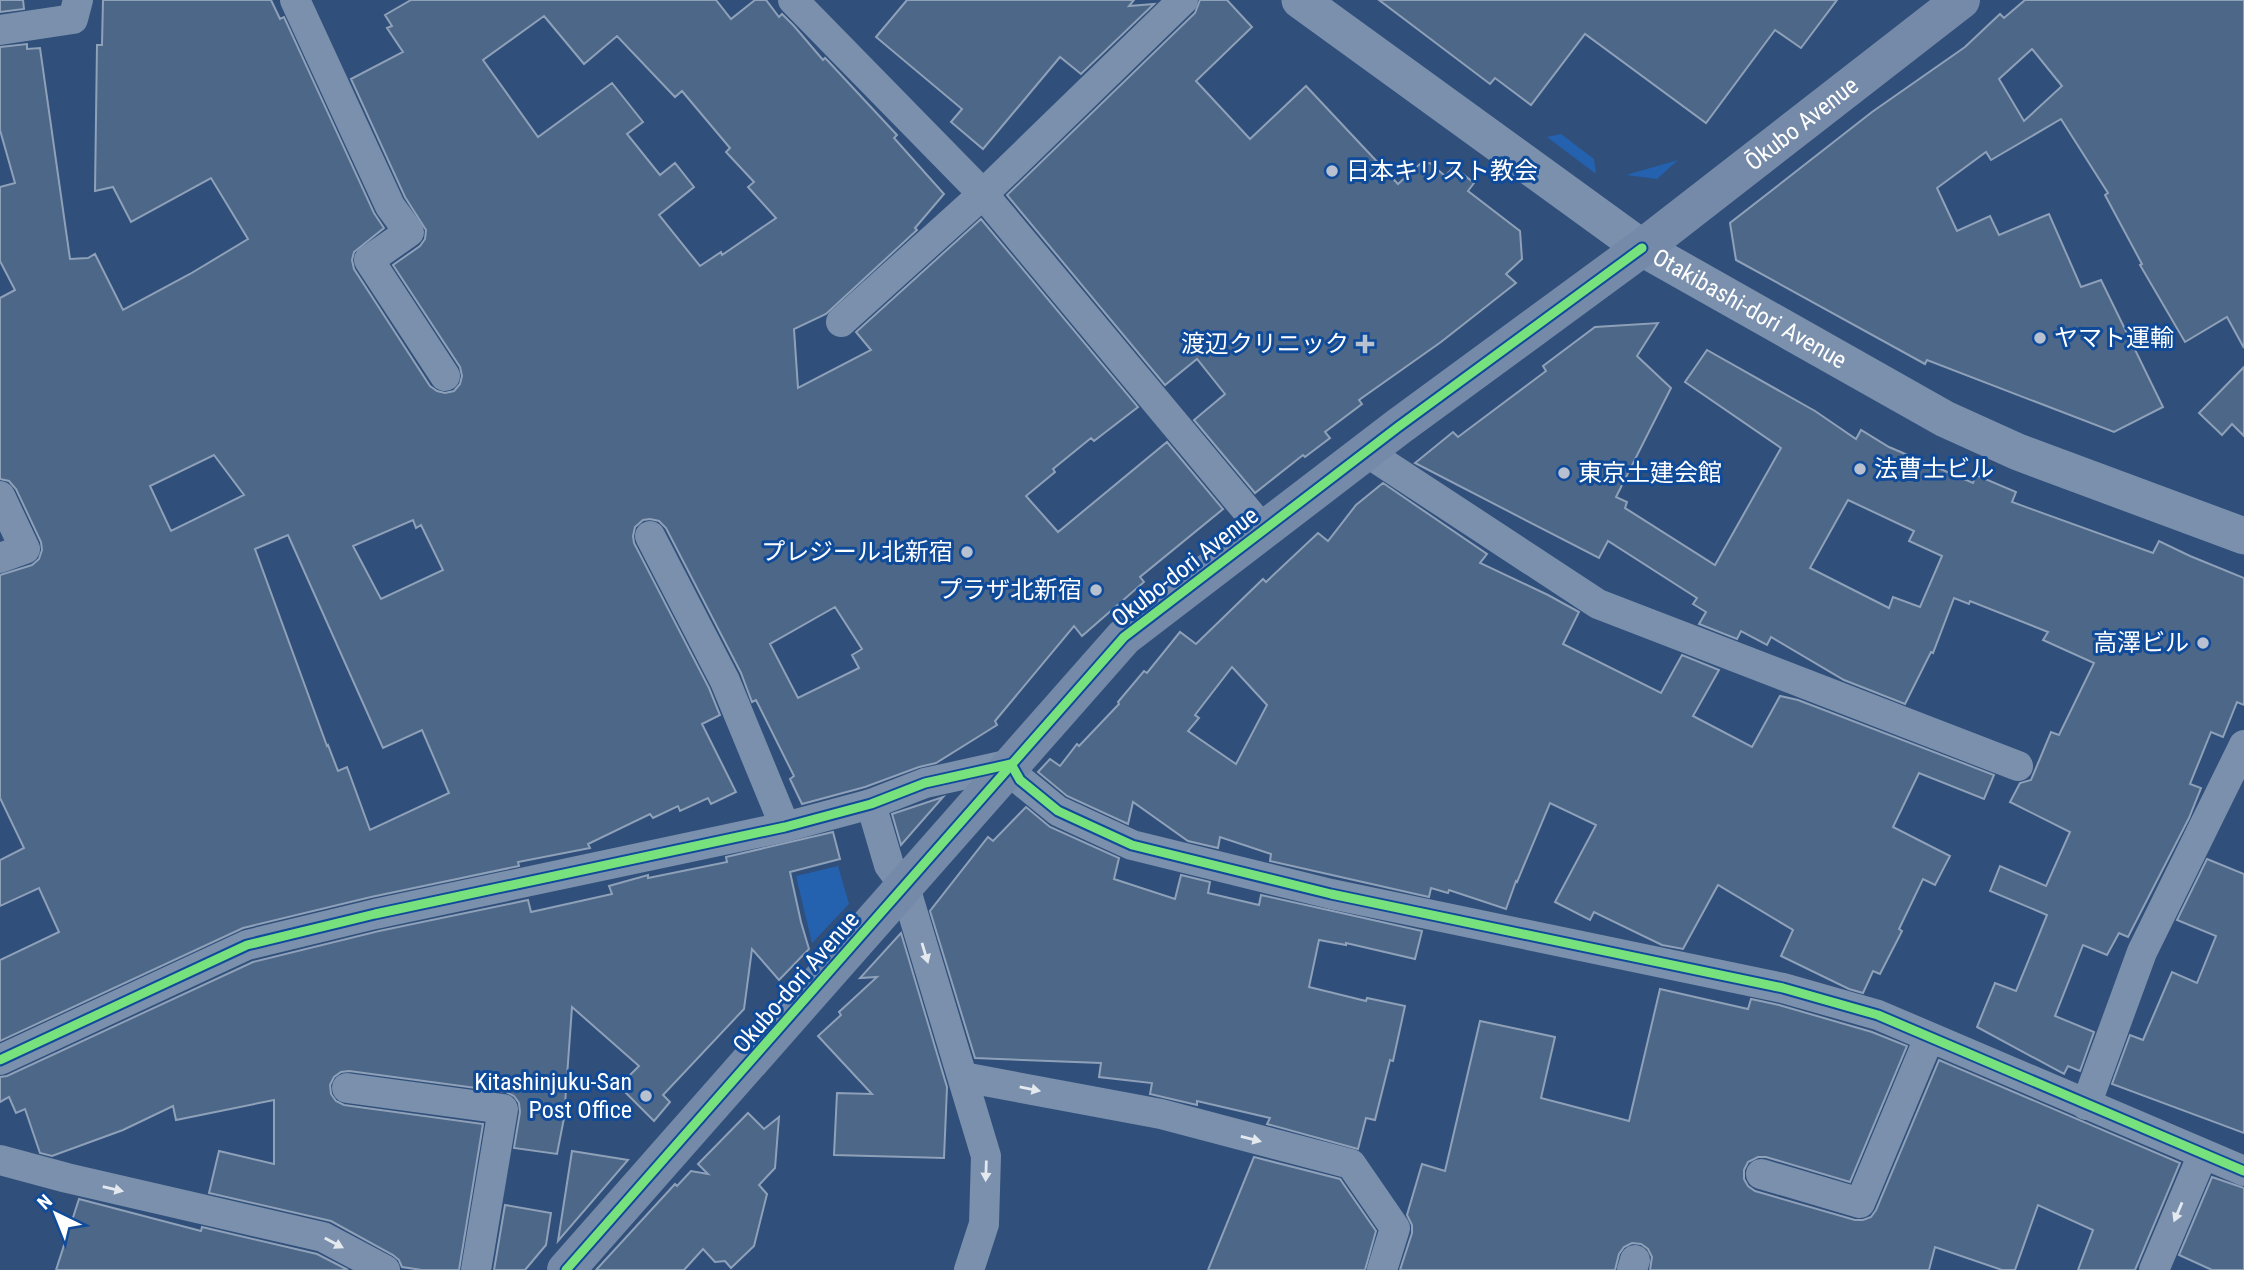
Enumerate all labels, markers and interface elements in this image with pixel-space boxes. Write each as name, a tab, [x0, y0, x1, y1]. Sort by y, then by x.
street label: Ōkubo Avenue	[1740, 71, 1864, 176]
place label: 日本キリスト教会	[1346, 157, 1538, 185]
marker: 日本キリスト教会	[1324, 163, 1340, 179]
street label: Otakibashi-dori Avenue	[1648, 243, 1851, 375]
place label: ヤマト運輸	[2054, 324, 2174, 352]
place label: 渡辺クリニック	[1181, 330, 1349, 358]
marker: ヤマト運輸	[2032, 330, 2048, 346]
marker: 渡辺クリニック	[1355, 334, 1375, 354]
place label: 法曹士ビル	[1874, 455, 1994, 483]
place label: 東京土建会館	[1578, 459, 1722, 487]
marker: 法曹士ビル	[1852, 461, 1868, 477]
marker: 東京土建会館	[1556, 465, 1572, 481]
street label: Okubo-dori Avenue	[1106, 501, 1264, 633]
place label: プレジール北新宿	[761, 538, 953, 566]
marker: プレジール北新宿	[959, 544, 975, 560]
place label: プラザ北新宿	[938, 576, 1082, 604]
marker: プラザ北新宿	[1088, 582, 1104, 598]
place label: 高澤ビル	[2093, 629, 2189, 657]
marker: 高澤ビル	[2195, 635, 2211, 651]
street label: Okubo-dori Avenue	[727, 906, 865, 1058]
one-way arrow	[920, 942, 930, 963]
place label: Kitashinjuku-San Post Office	[474, 1068, 632, 1124]
one-way arrow	[1019, 1084, 1041, 1095]
marker: Kitashinjuku-San Post Office	[638, 1088, 654, 1104]
one-way arrow	[1241, 1134, 1263, 1145]
one-way arrow	[980, 1160, 992, 1182]
north arrow	[21, 1179, 91, 1249]
one-way arrow	[103, 1184, 125, 1195]
text: N	[33, 1190, 57, 1214]
one-way arrow	[2173, 1202, 2184, 1223]
one-way arrow	[324, 1237, 344, 1248]

